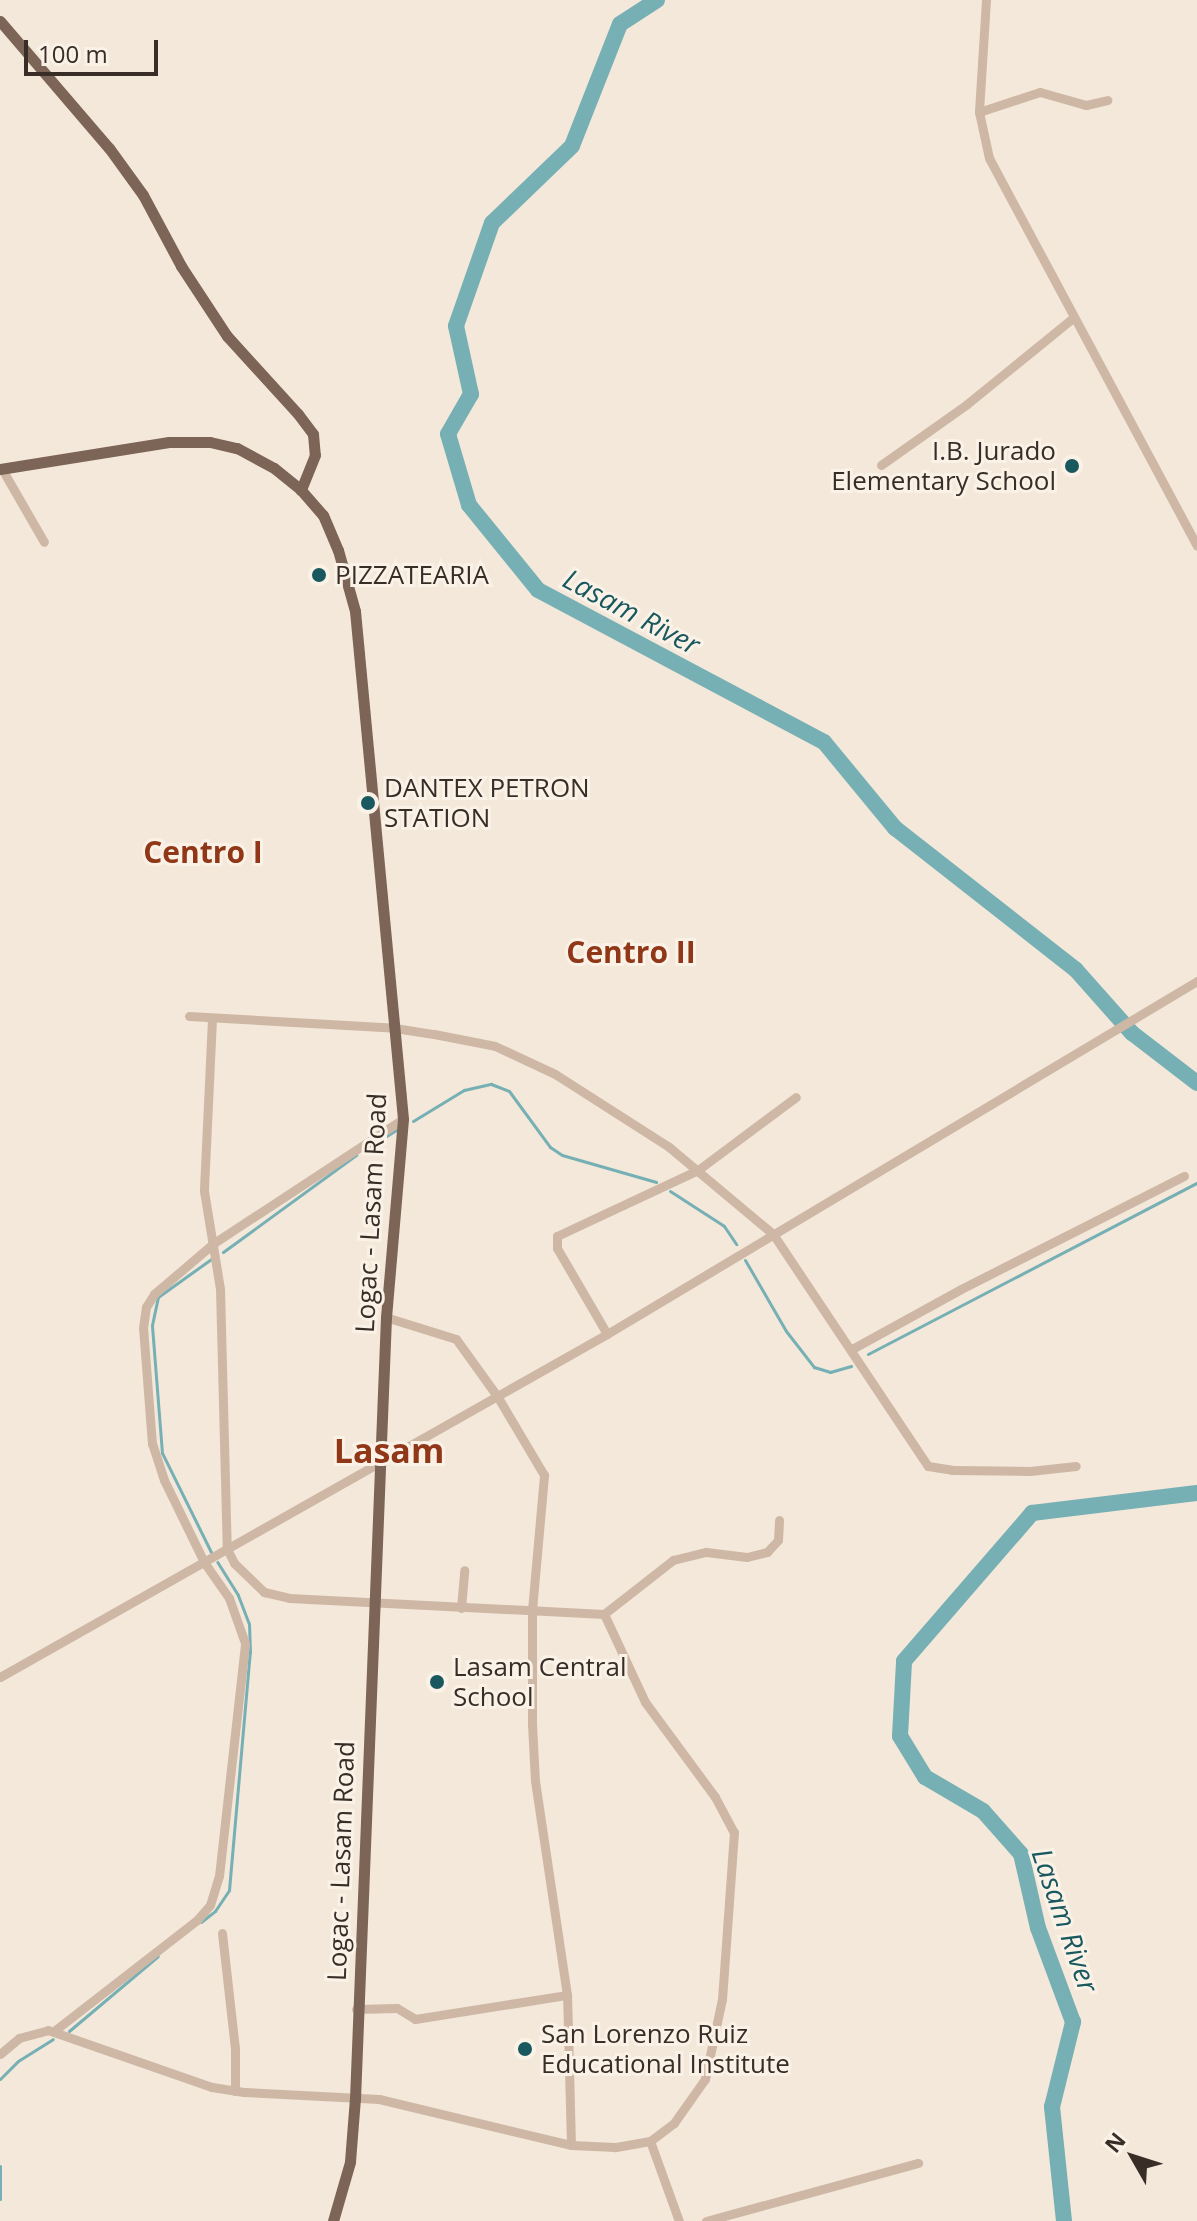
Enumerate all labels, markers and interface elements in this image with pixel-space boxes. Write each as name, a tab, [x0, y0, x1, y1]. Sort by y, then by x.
scale bar	[28, 24, 162, 74]
text: 100 m	[38, 37, 108, 70]
place label: I.B. Jurado Elementary School	[831, 435, 1056, 496]
marker: I.B. Jurado Elementary School	[1063, 457, 1081, 475]
place label: PIZZATEARIA	[335, 559, 489, 591]
water label: Lasam River	[558, 561, 706, 661]
marker: PIZZATEARIA	[310, 566, 328, 584]
place label: DANTEX PETRON STATION	[384, 772, 590, 834]
marker: DANTEX PETRON STATION	[359, 794, 377, 812]
district label: Centro I	[143, 834, 263, 870]
district label: Centro II	[566, 934, 696, 970]
street label: Logac - Lasam Road	[349, 1092, 393, 1334]
district label: Lasam	[334, 1431, 444, 1471]
place label: Lasam Central School	[453, 1651, 627, 1712]
marker: Lasam Central School	[428, 1673, 446, 1691]
street label: Logac - Lasam Road	[321, 1741, 361, 1981]
water label: Lasam River	[1026, 1844, 1106, 1996]
place label: San Lorenzo Ruiz Educational Institute	[541, 2018, 790, 2080]
marker: San Lorenzo Ruiz Educational Institute	[516, 2040, 534, 2058]
north arrow	[1093, 2117, 1173, 2197]
text: N	[1097, 2126, 1132, 2158]

